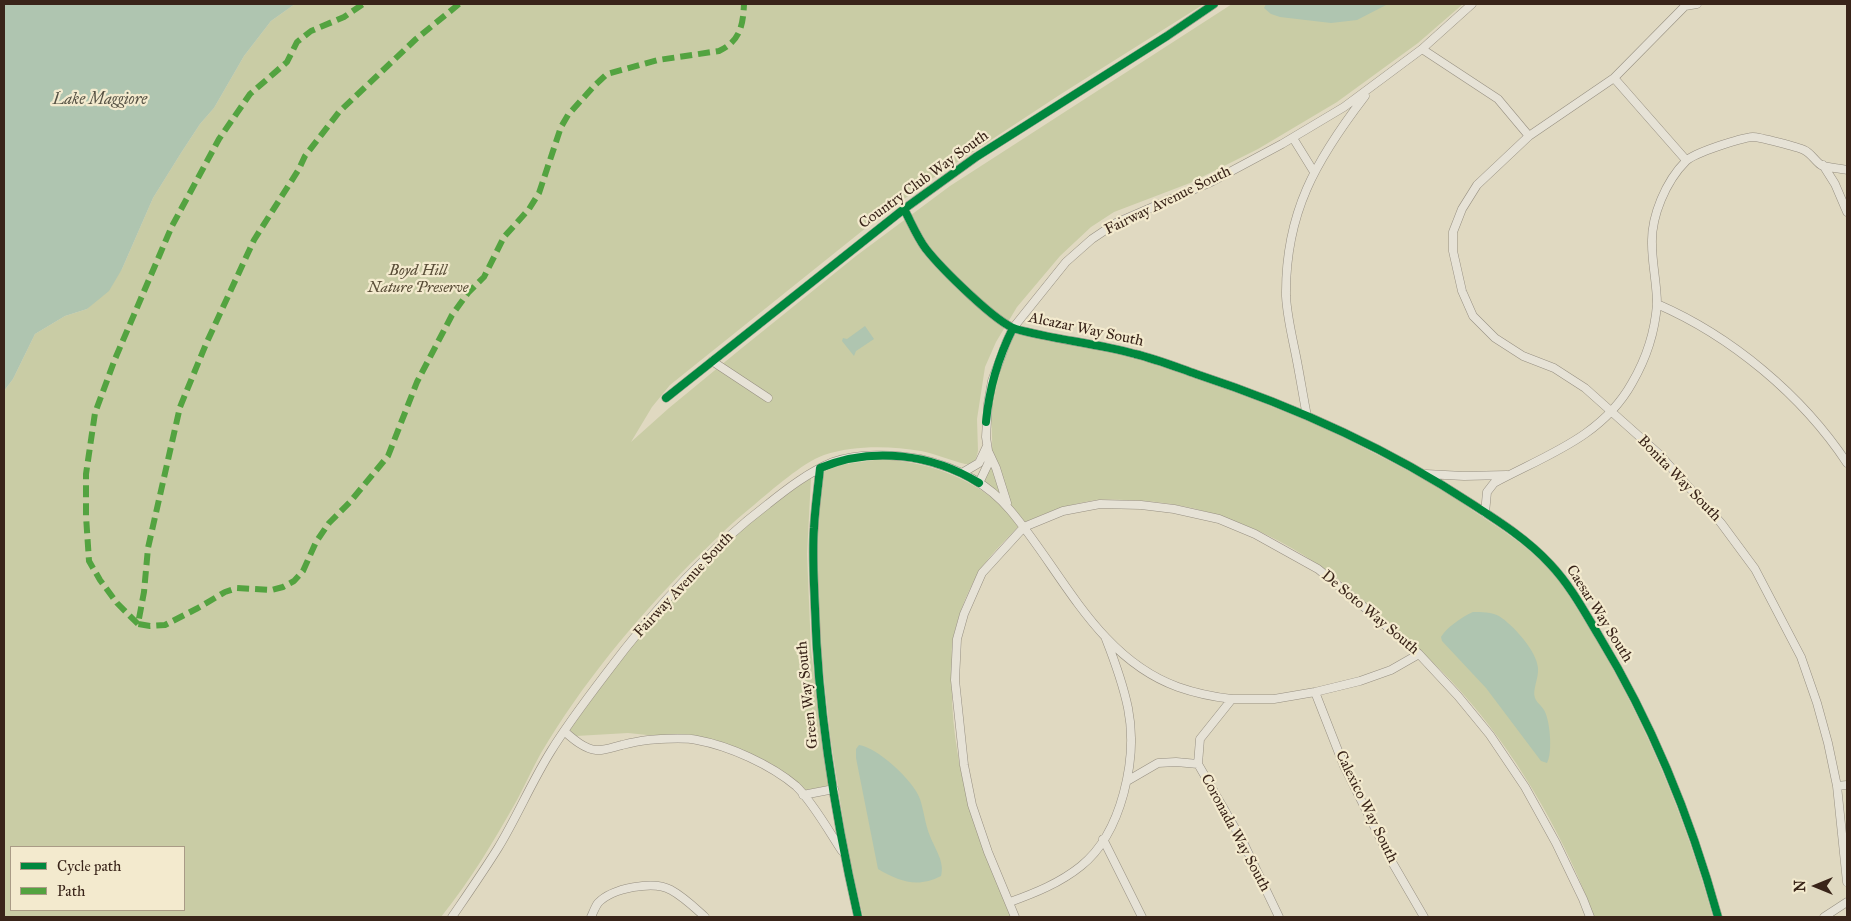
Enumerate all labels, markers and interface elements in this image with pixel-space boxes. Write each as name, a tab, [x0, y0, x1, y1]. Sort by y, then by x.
water label: Lake Maggiore	[53, 90, 147, 110]
street label: Country Club Way South	[856, 127, 992, 233]
street label: Fairway Avenue South	[1102, 163, 1234, 239]
park label: Boyd Hill Nature Preserve	[368, 262, 468, 297]
street label: Alcazar Way South	[1027, 309, 1145, 351]
street label: Bonita Way South	[1633, 432, 1725, 526]
street label: Fairway Avenue South	[630, 528, 738, 642]
street label: Caesar Way South	[1562, 562, 1636, 666]
street label: De Soto Way South	[1318, 567, 1422, 659]
street label: Green Way South	[793, 640, 823, 750]
street label: Calexico Way South	[1331, 748, 1401, 866]
street label: Coronada Way South	[1196, 771, 1274, 895]
legend	[10, 846, 185, 911]
text: Cycle path	[57, 857, 121, 875]
north arrow	[1791, 861, 1841, 911]
text: N	[1792, 880, 1809, 892]
text: Path	[57, 882, 85, 900]

